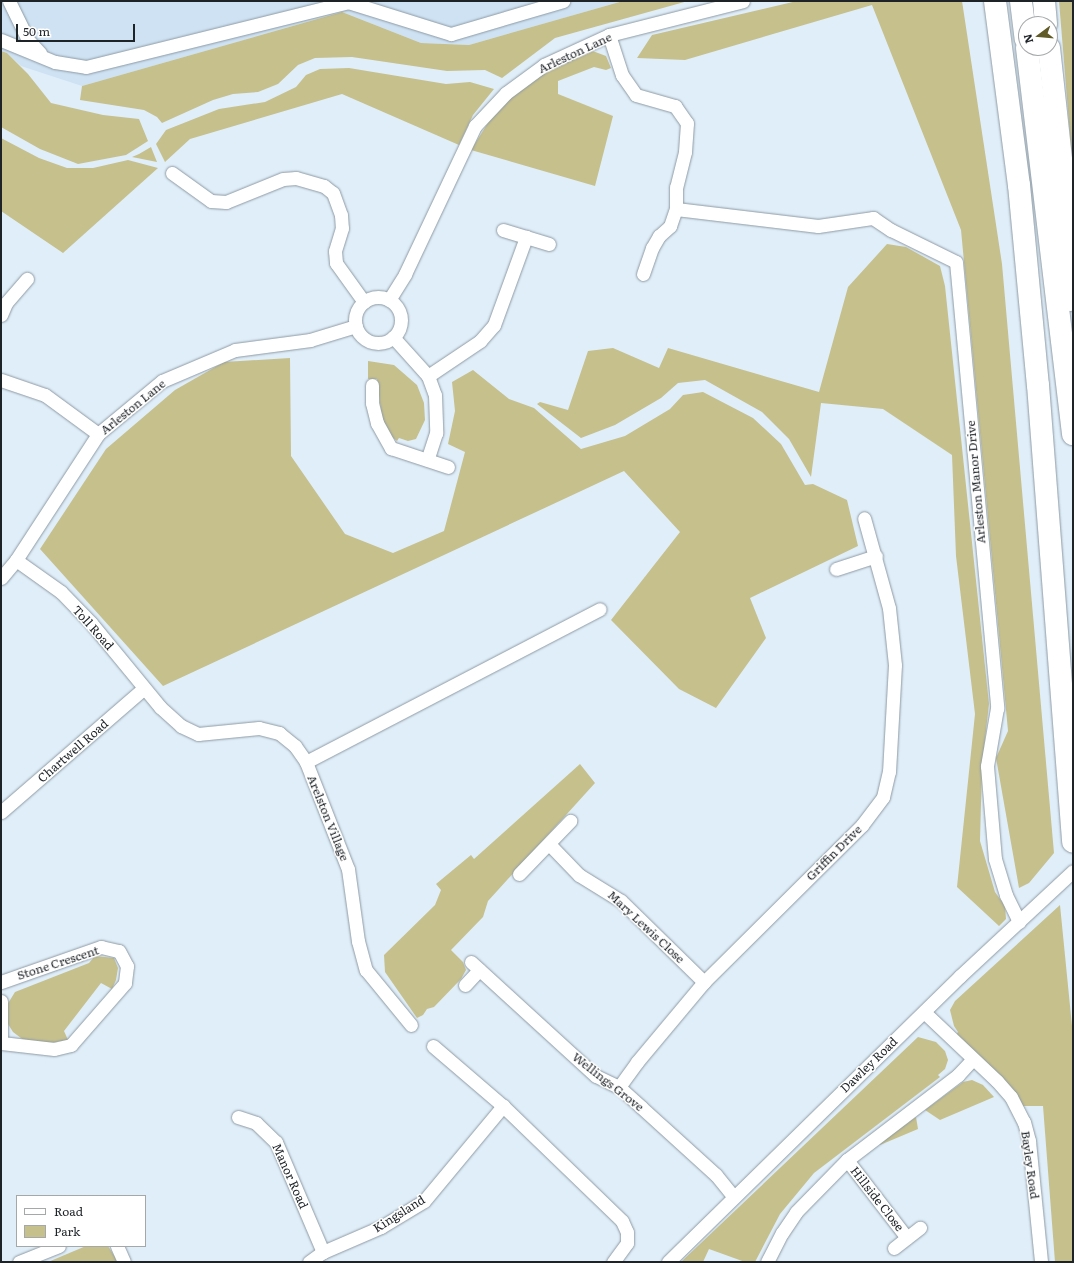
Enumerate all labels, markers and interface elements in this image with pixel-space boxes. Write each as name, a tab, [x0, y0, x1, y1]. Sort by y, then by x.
scale bar	[18, 16, 137, 42]
north arrow	[1018, 16, 1058, 56]
text: 50 m	[23, 22, 50, 40]
street label: Arleston Lane	[536, 30, 614, 76]
text: N	[1018, 32, 1036, 46]
street label: Arleston Lane	[98, 376, 168, 438]
street label: Arleston Manor Drive	[963, 420, 989, 544]
street label: Toll Road	[69, 603, 117, 653]
street label: Chartwell Road	[35, 717, 111, 785]
street label: Arelston Village	[304, 773, 352, 863]
street label: Griffin Drive	[803, 822, 865, 884]
street label: Mary Lewis Close	[605, 888, 687, 966]
street label: Stone Crescent	[15, 943, 101, 983]
street label: Dawley Road	[838, 1034, 900, 1096]
street label: Wellings Grove	[569, 1050, 647, 1114]
street label: Bayley Road	[1018, 1130, 1042, 1200]
street label: Manor Road	[269, 1141, 311, 1211]
street label: Hillside Close	[847, 1164, 907, 1234]
street label: Kingsland	[370, 1192, 428, 1236]
legend	[16, 1195, 146, 1247]
text: Road	[54, 1202, 83, 1220]
text: Park	[54, 1222, 80, 1240]

